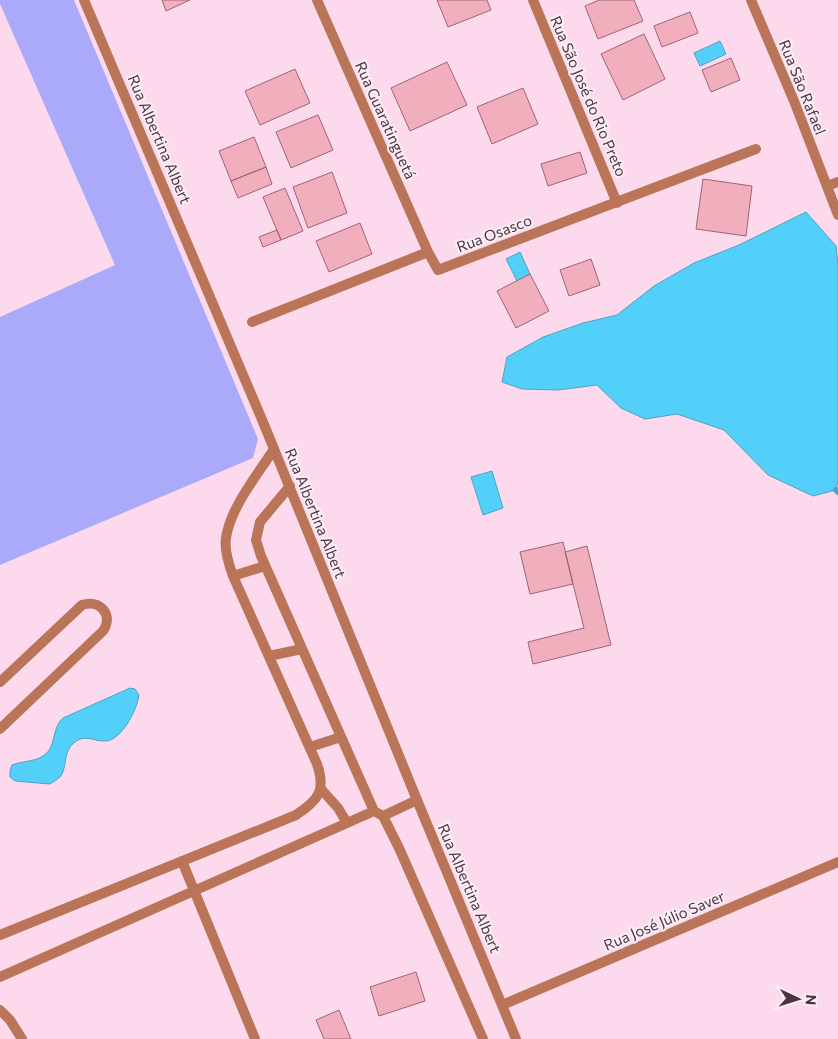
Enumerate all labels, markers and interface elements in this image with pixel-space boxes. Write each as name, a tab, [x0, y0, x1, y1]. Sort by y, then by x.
street label: Rua São José do Rio Preto	[547, 13, 631, 179]
street label: Rua São Rafael	[776, 37, 830, 137]
street label: Rua Guaratinguetá	[352, 58, 420, 182]
street label: Rua Albertina Albert	[125, 72, 195, 206]
street label: Rua Osasco	[454, 210, 534, 256]
street label: Rua Albertina Albert	[282, 445, 350, 581]
street label: Rua Albertina Albert	[435, 821, 505, 955]
street label: Rua José Júlio Saver	[601, 886, 727, 954]
north arrow	[773, 974, 823, 1024]
text: N	[803, 994, 820, 1006]

